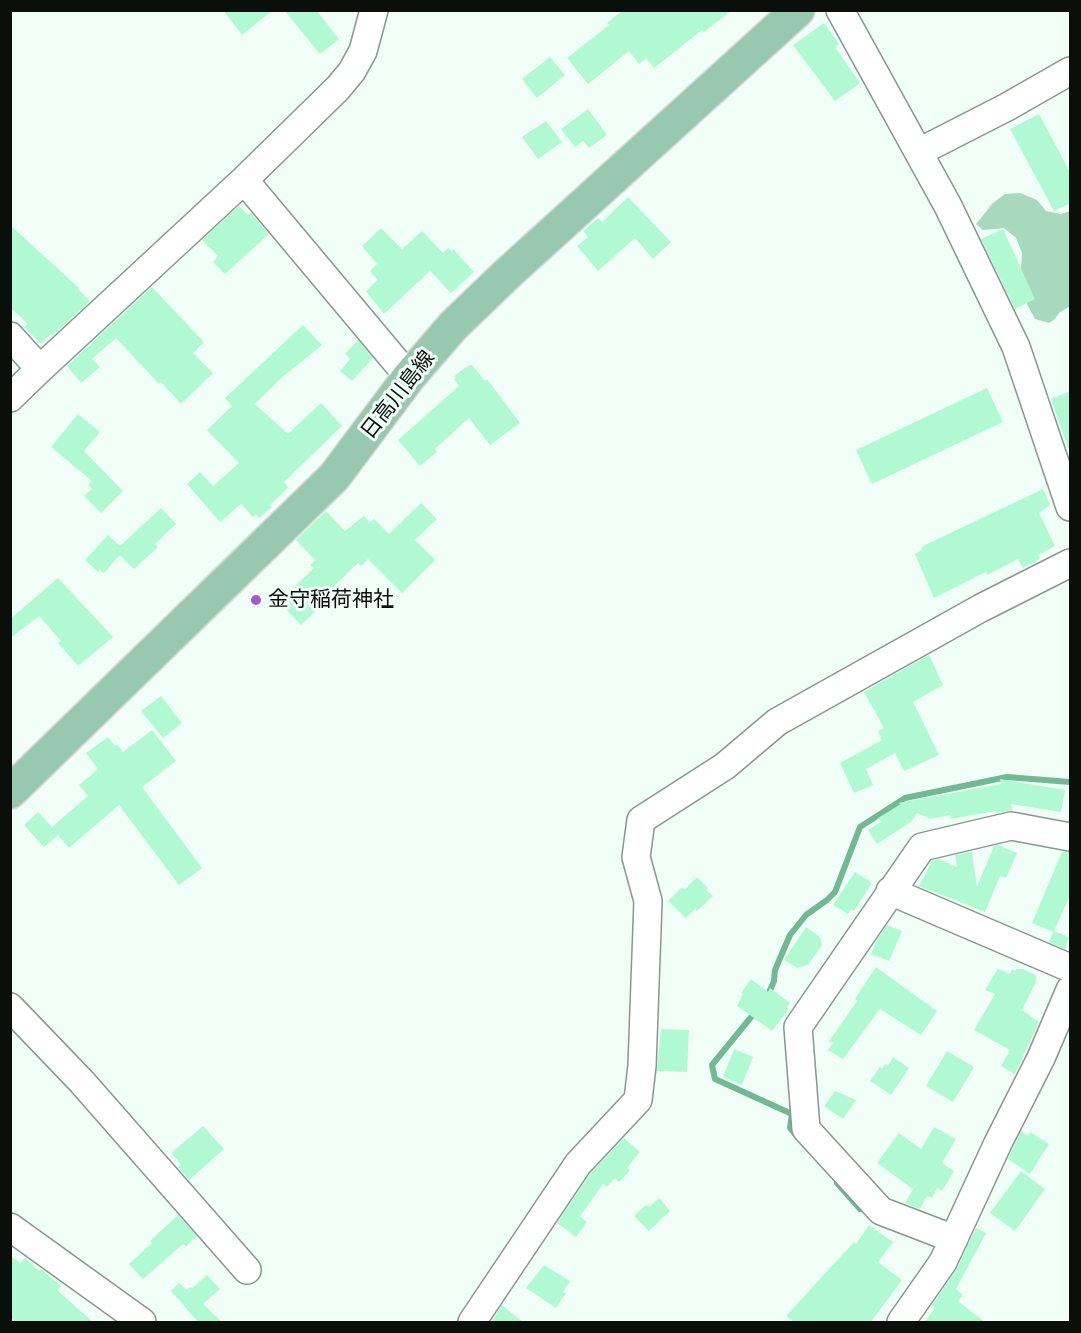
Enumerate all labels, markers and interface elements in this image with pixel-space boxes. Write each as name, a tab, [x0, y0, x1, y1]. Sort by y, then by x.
street label: 日高川島線	[356, 346, 440, 444]
place label: 金守稲荷神社	[268, 587, 394, 613]
marker: 金守稲荷神社	[249, 593, 263, 607]

